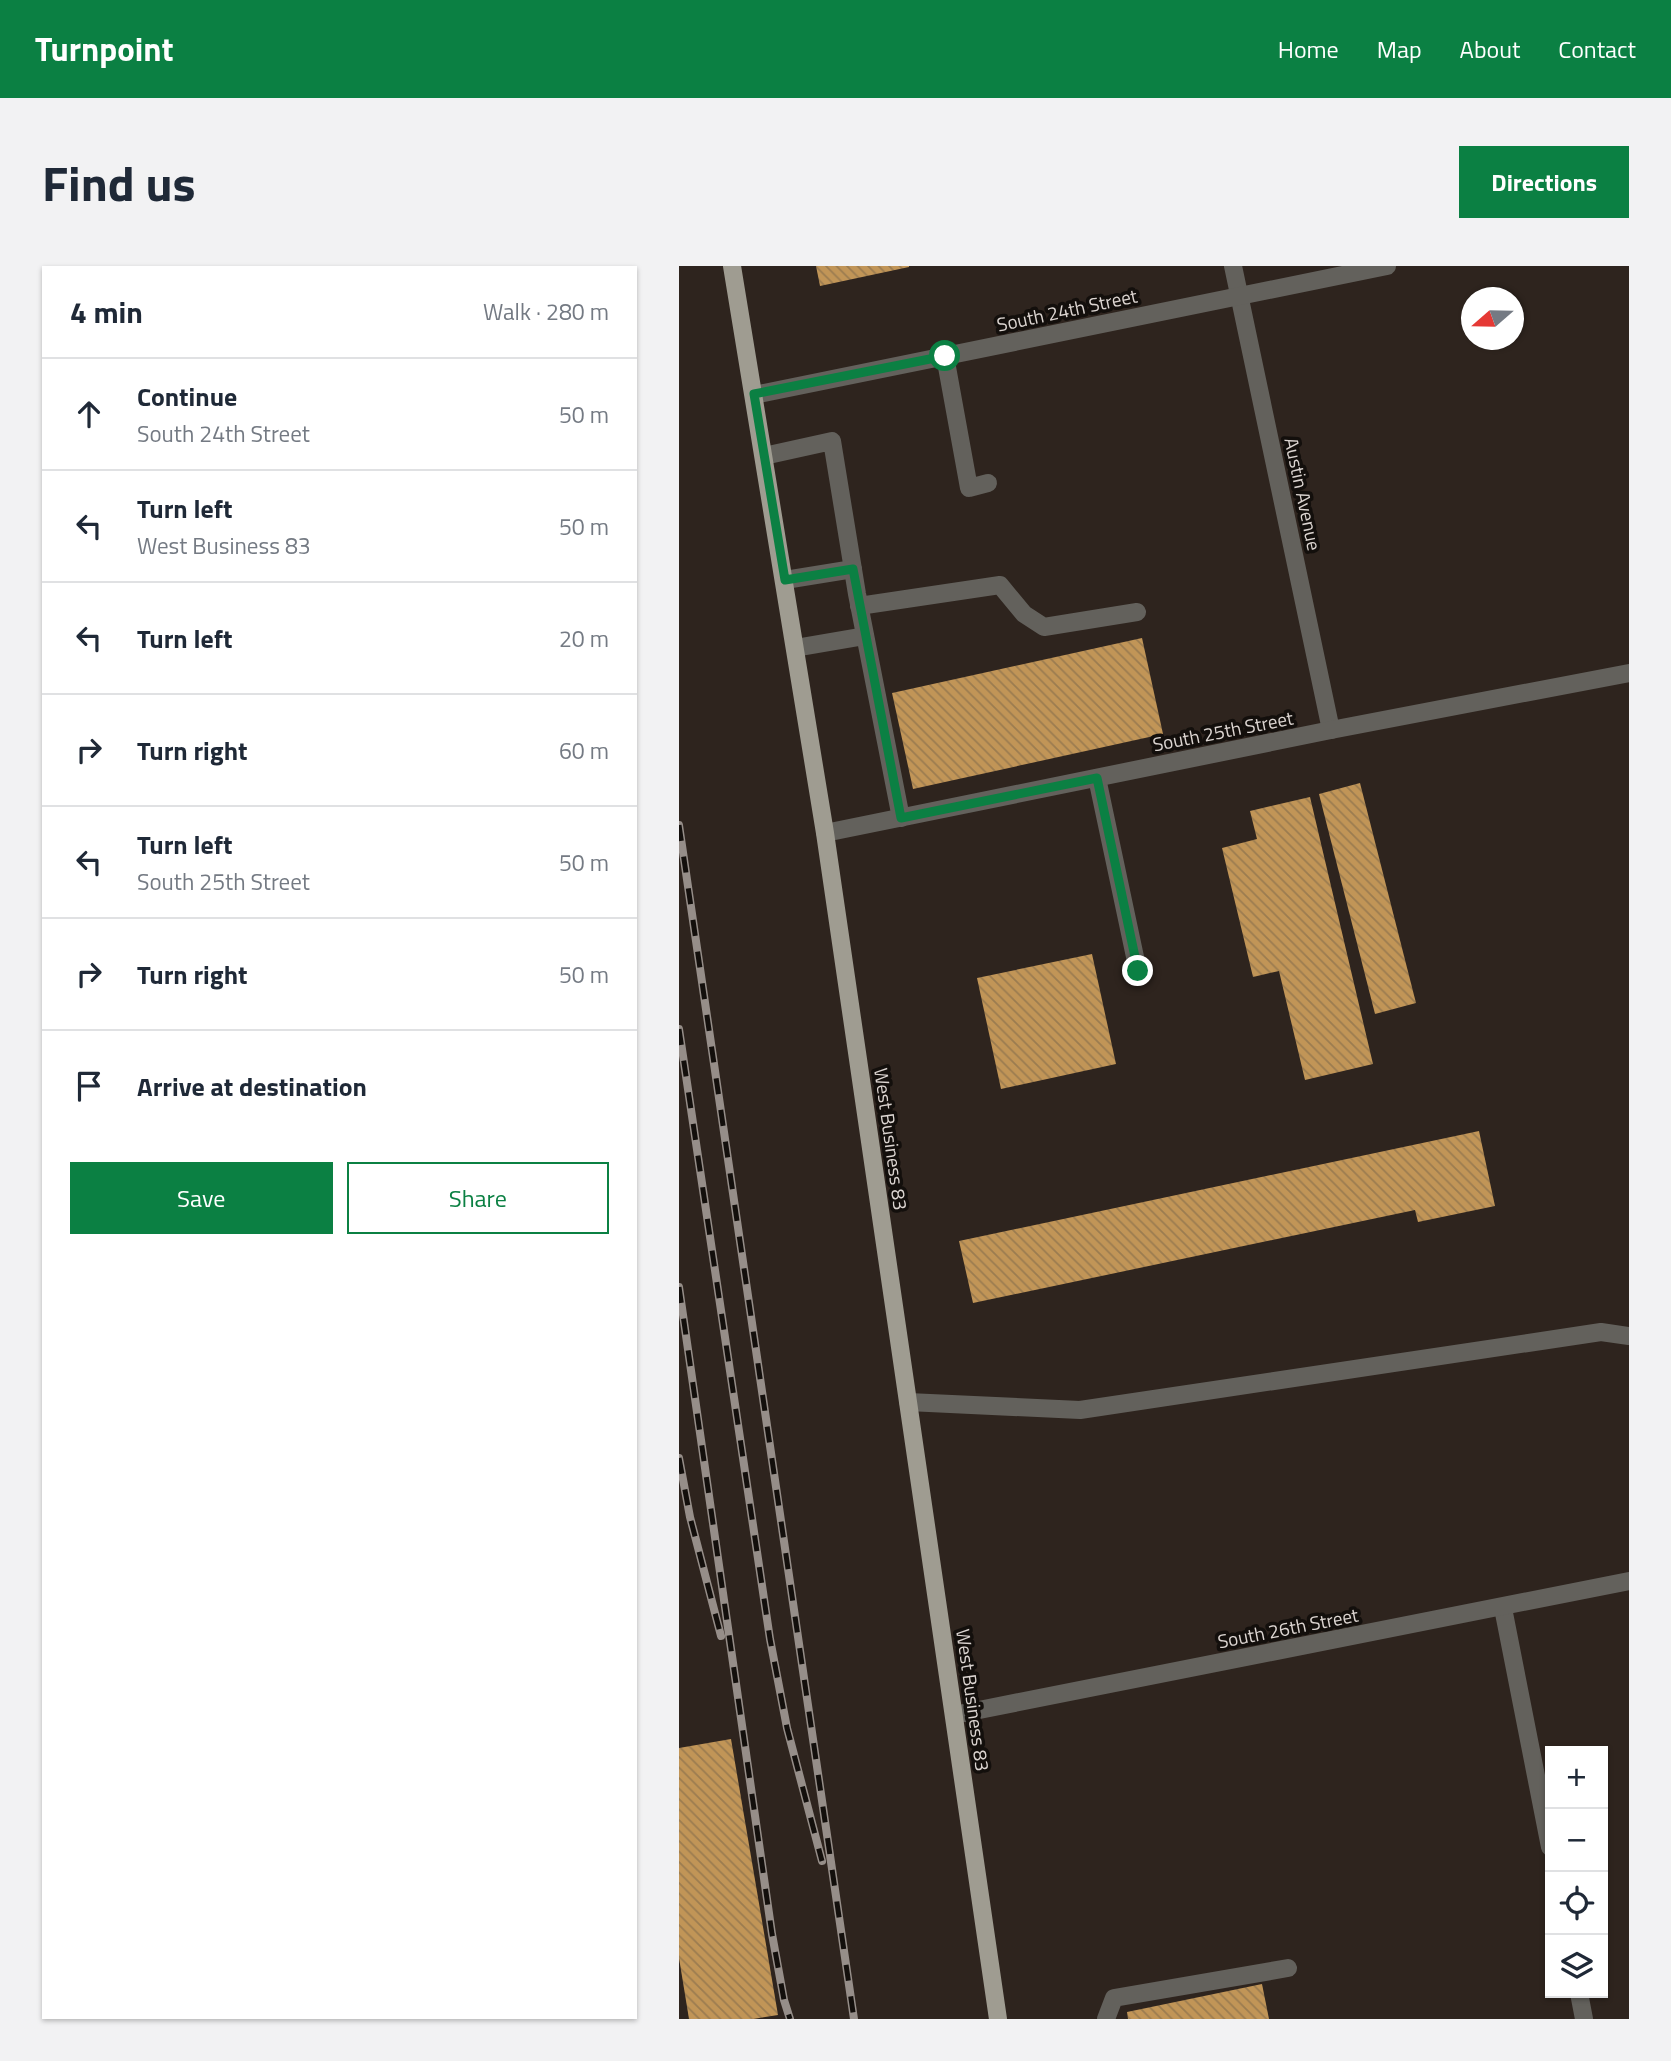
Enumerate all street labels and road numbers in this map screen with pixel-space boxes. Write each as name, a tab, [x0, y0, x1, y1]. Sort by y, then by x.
street label: South 24th Street	[994, 280, 1140, 339]
street label: Austin Avenue	[1277, 435, 1330, 553]
street label: South 25th Street	[1150, 703, 1296, 758]
street label: West Business 83	[867, 1066, 916, 1212]
street label: South 26th Street	[1215, 1600, 1361, 1655]
street label: West Business 83	[949, 1627, 998, 1773]

